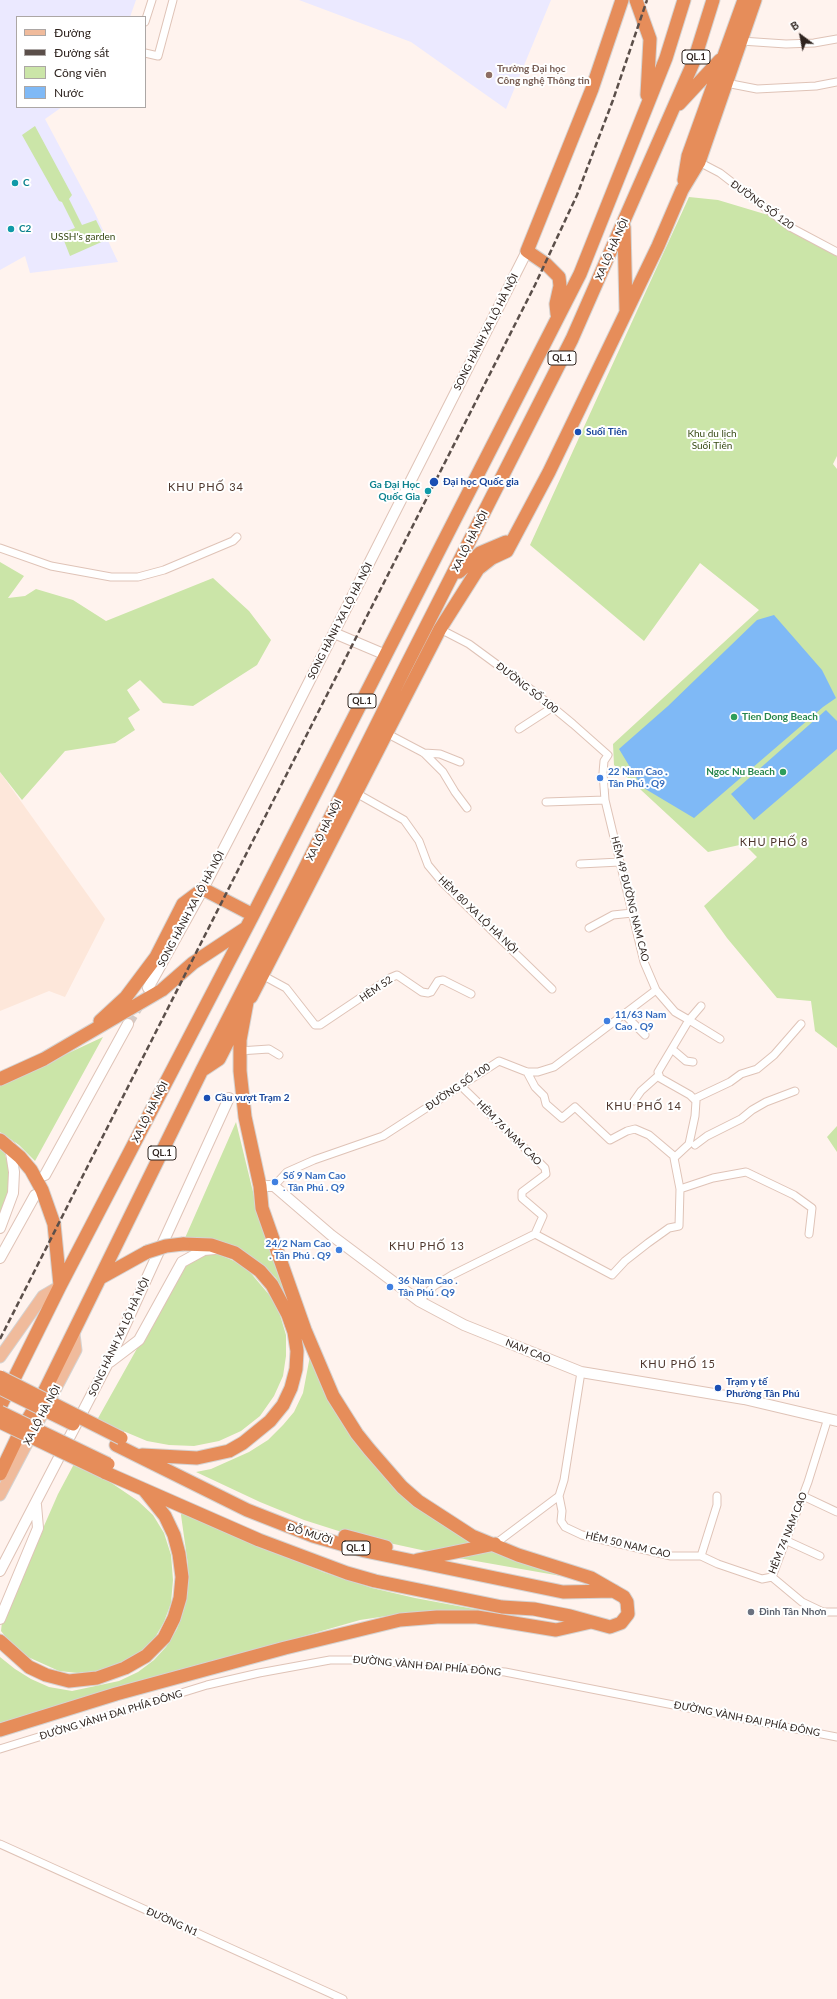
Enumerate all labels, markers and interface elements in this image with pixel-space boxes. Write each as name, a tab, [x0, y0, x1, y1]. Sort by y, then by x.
legend	[16, 16, 146, 108]
north arrow	[781, 16, 821, 56]
text: B	[788, 18, 801, 33]
text: Đường	[54, 25, 91, 40]
text: Đường sắt	[54, 45, 109, 60]
road number: QL.1	[682, 50, 710, 64]
place label: Trường Đại học Công nghệ Thông tin	[497, 63, 590, 86]
text: Công viên	[54, 65, 107, 80]
marker: Trường Đại học Công nghệ Thông tin	[484, 70, 494, 80]
text: Nước	[54, 85, 84, 100]
place label: C	[23, 177, 30, 189]
marker: C	[10, 178, 20, 188]
street label: ĐƯỜNG SỐ 120	[728, 178, 796, 232]
street label: XA LỘ HÀ NỘI	[593, 216, 631, 282]
place label: C2	[19, 223, 31, 235]
marker: C2	[6, 224, 16, 234]
park label: USSH's garden	[51, 231, 115, 243]
street label: SONG HÀNH XA LỘ HÀ NỘI	[451, 271, 521, 393]
road number: QL.1	[548, 351, 576, 365]
place label: Suối Tiên	[586, 426, 627, 438]
marker: Suối Tiên	[573, 427, 583, 437]
park label: Khu du lịch Suối Tiên	[687, 428, 737, 452]
marker: Đại học Quốc gia	[428, 476, 440, 488]
place label: Đại học Quốc gia	[443, 476, 519, 488]
place label: Ga Đại Học Quốc Gia	[370, 479, 420, 502]
district label: KHU PHỐ 34	[168, 480, 244, 494]
marker: Ga Đại Học Quốc Gia	[423, 486, 433, 496]
street label: XA LỘ HÀ NỘI	[450, 509, 490, 573]
street label: SONG HÀNH XA LỘ HÀ NỘI	[305, 560, 375, 682]
street label: ĐƯỜNG SỐ 100	[494, 660, 560, 716]
road number: QL.1	[348, 694, 376, 708]
place label: Tien Dong Beach	[742, 711, 818, 723]
marker: Tien Dong Beach	[729, 712, 739, 722]
place label: 22 Nam Cao . Tân Phú . Q9	[608, 766, 668, 790]
place label: Ngoc Nu Beach	[706, 766, 775, 778]
marker: Ngoc Nu Beach	[778, 767, 788, 777]
marker: 22 Nam Cao . Tân Phú . Q9	[595, 773, 605, 783]
street label: XA LỘ HÀ NỘI	[304, 797, 344, 863]
street label: HẺM 49 ĐƯỜNG NAM CAO	[609, 835, 651, 963]
district label: KHU PHỐ 8	[740, 835, 808, 849]
street label: SONG HÀNH XA LỘ HÀ NỘI	[155, 849, 227, 969]
street label: HẺM 80 XA LỘ HÀ NỘI	[436, 874, 520, 956]
street label: HẺM 52	[357, 974, 395, 1004]
place label: 11/63 Nam Cao . Q9	[615, 1009, 666, 1032]
marker: 11/63 Nam Cao . Q9	[602, 1016, 612, 1026]
street label: ĐƯỜNG SỐ 100	[423, 1061, 493, 1113]
street label: XA LỘ HÀ NỘI	[130, 1080, 170, 1144]
place label: Cầu vượt Trạm 2	[215, 1092, 289, 1104]
marker: Cầu vượt Trạm 2	[202, 1093, 212, 1103]
street label: HẺM 76 NAM CAO	[474, 1098, 544, 1168]
district label: KHU PHỐ 14	[606, 1099, 682, 1113]
road number: QL.1	[148, 1146, 176, 1160]
place label: Số 9 Nam Cao . Tân Phú . Q9	[283, 1170, 346, 1194]
marker: Số 9 Nam Cao . Tân Phú . Q9	[270, 1177, 280, 1187]
place label: 24/2 Nam Cao . Tân Phú . Q9	[266, 1238, 331, 1262]
district label: KHU PHỐ 13	[389, 1239, 465, 1253]
marker: 24/2 Nam Cao . Tân Phú . Q9	[334, 1245, 344, 1255]
place label: 36 Nam Cao . Tân Phú . Q9	[398, 1275, 458, 1298]
street label: SONG HÀNH XA LỘ HÀ NỘI	[86, 1276, 152, 1398]
marker: 36 Nam Cao . Tân Phú . Q9	[385, 1282, 395, 1292]
street label: NAM CAO	[504, 1337, 552, 1365]
district label: KHU PHỐ 15	[640, 1357, 716, 1371]
place label: Trạm y tế Phường Tân Phú	[726, 1376, 800, 1400]
street label: XA LỘ HÀ NỘI	[21, 1383, 63, 1447]
marker: Trạm y tế Phường Tân Phú	[713, 1383, 723, 1393]
street label: HẺM 74 NAM CAO	[766, 1490, 810, 1576]
street label: ĐỖ MƯỜI	[286, 1521, 334, 1547]
street label: HẺM 50 NAM CAO	[584, 1529, 672, 1561]
road number: QL.1	[342, 1541, 370, 1555]
place label: Đình Tân Nhơn	[759, 1606, 826, 1618]
marker: Đình Tân Nhơn	[746, 1607, 756, 1617]
street label: ĐƯỜNG VÀNH ĐAI PHÍA ĐÔNG	[352, 1654, 502, 1678]
street label: ĐƯỜNG VÀNH ĐAI PHÍA ĐÔNG	[38, 1688, 184, 1742]
street label: ĐƯỜNG VÀNH ĐAI PHÍA ĐÔNG	[673, 1699, 821, 1739]
street label: ĐƯỜNG N1	[144, 1905, 200, 1939]

